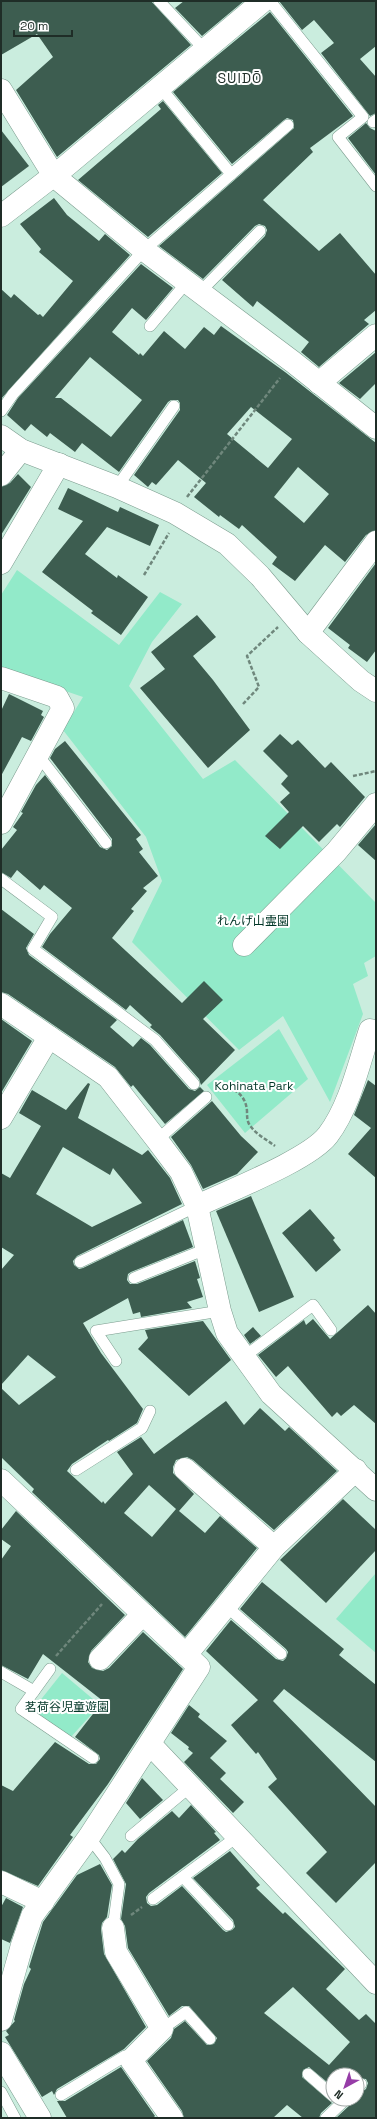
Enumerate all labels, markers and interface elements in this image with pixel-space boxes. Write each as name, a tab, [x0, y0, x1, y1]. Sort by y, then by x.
scale bar	[14, 12, 72, 38]
text: 20 m	[20, 18, 48, 34]
district label: SUIDŌ	[218, 69, 262, 87]
park label: れんげ山霊園	[217, 913, 289, 929]
park label: Kohinata Park	[214, 1078, 294, 1094]
park label: 茗荷谷児童遊園	[25, 1699, 109, 1715]
north arrow	[325, 2067, 365, 2107]
text: N	[331, 2087, 346, 2102]

